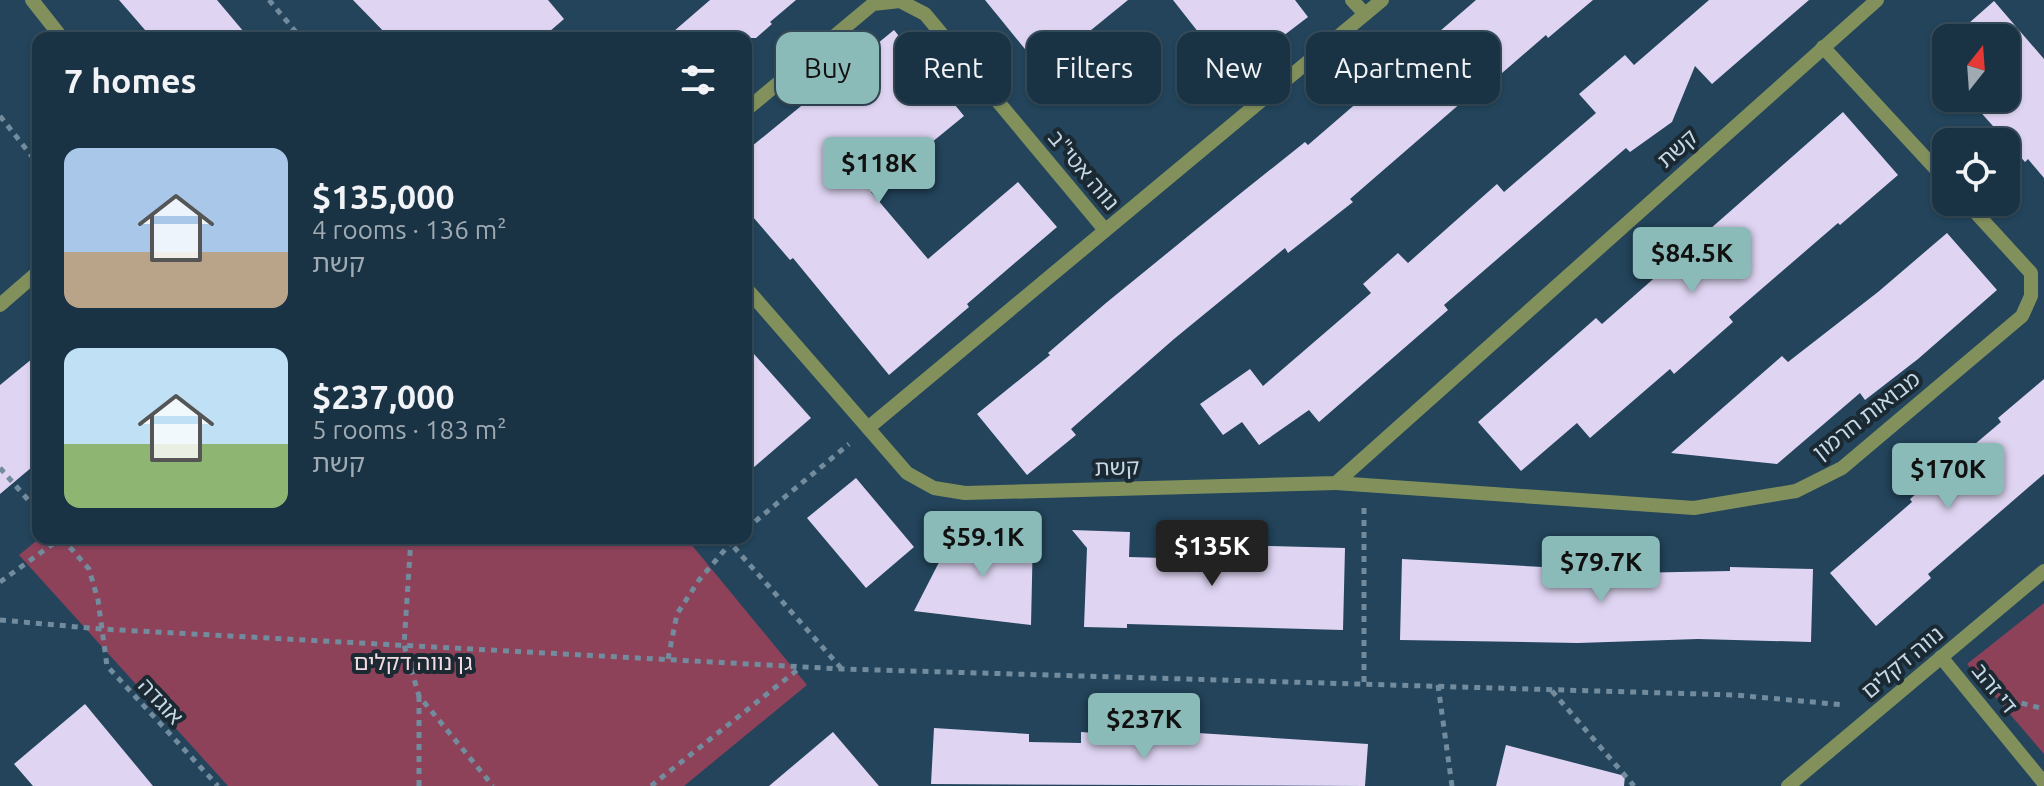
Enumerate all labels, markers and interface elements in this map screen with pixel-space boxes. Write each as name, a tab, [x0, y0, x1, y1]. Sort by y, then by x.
north arrow	[1932, 24, 2020, 112]
map controls	[1932, 24, 2020, 216]
chip: Buy	[776, 32, 879, 104]
chip: Rent	[895, 32, 1011, 104]
chip: Filters	[1027, 32, 1161, 104]
chip: New	[1177, 32, 1290, 104]
chip: Apartment	[1306, 32, 1500, 104]
icon: filters	[676, 58, 720, 102]
text: 7 homes	[64, 61, 197, 99]
street label: קשת	[1652, 123, 1702, 172]
street label: נווה אטי"ב	[1044, 125, 1125, 215]
button: locate	[1932, 128, 2020, 216]
pin: $118K	[823, 137, 935, 205]
text: $118K	[841, 148, 917, 177]
text: $135,000	[312, 177, 455, 215]
icon: home	[128, 180, 224, 276]
text: 4 rooms · 136 m²	[312, 215, 507, 244]
pin: $84.5K	[1627, 227, 1757, 295]
text: $84.5K	[1651, 238, 1733, 267]
text: קשת	[312, 248, 365, 277]
street label: מבואות חרמון	[1807, 365, 1924, 464]
text: $237,000	[312, 377, 455, 415]
icon: home	[128, 380, 224, 476]
text: 5 rooms · 183 m²	[312, 415, 507, 444]
pin: $170K	[1892, 443, 2004, 511]
text: קשת	[312, 448, 365, 477]
street label: קשת	[1094, 453, 1140, 480]
text: $170K	[1910, 454, 1986, 483]
pin: $59.1K	[918, 511, 1048, 579]
pin: $135K	[1156, 520, 1268, 588]
text: $59.1K	[942, 522, 1024, 551]
text: $135K	[1174, 531, 1250, 560]
pin: $79.7K	[1536, 536, 1666, 604]
text: $79.7K	[1560, 547, 1642, 576]
street label: נווה דקלים	[1856, 620, 1947, 703]
park label: גן נווה דקלים	[354, 649, 473, 674]
street label: די זהב	[1968, 658, 2023, 718]
street label: אוגדה	[134, 672, 189, 729]
pin: $237K	[1088, 693, 1200, 761]
text: $237K	[1106, 704, 1182, 733]

